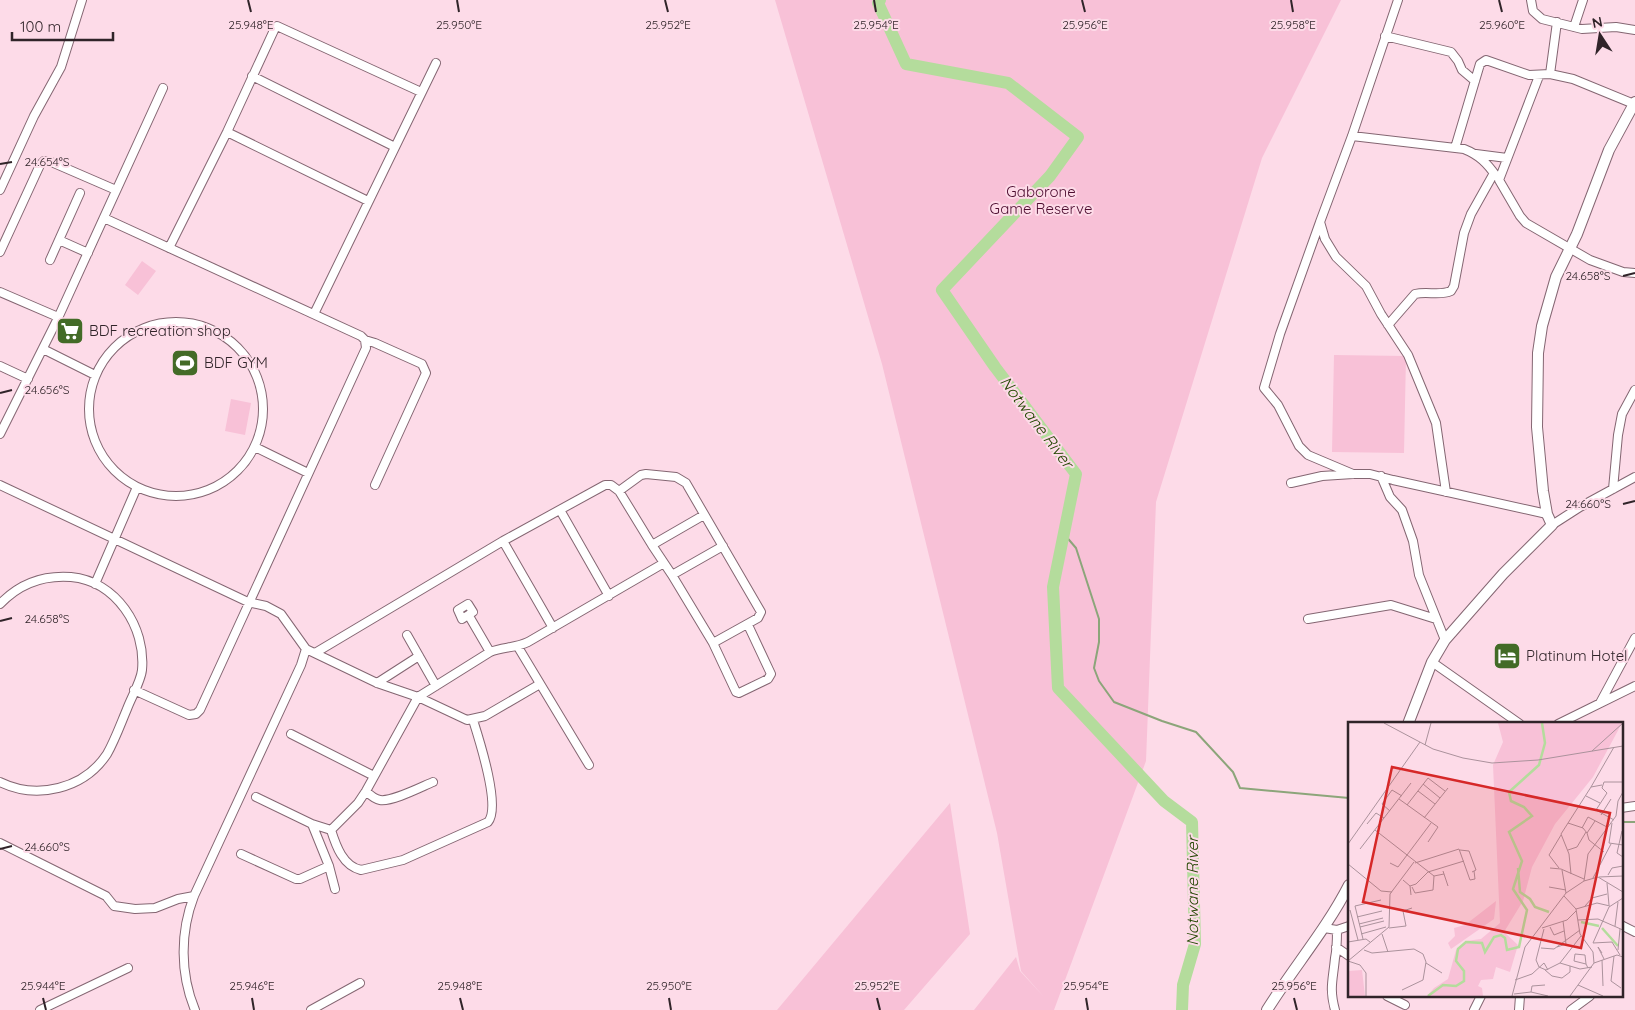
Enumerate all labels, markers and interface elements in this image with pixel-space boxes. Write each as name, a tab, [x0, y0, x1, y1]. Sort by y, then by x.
scale bar	[12, 10, 114, 42]
north arrow	[1575, 10, 1625, 60]
text: N	[1590, 12, 1604, 32]
text: 100 m	[20, 17, 61, 36]
text: 25.948°E	[228, 17, 274, 32]
text: 25.950°E	[436, 17, 482, 32]
text: 25.952°E	[645, 17, 691, 32]
text: 25.954°E	[853, 17, 899, 32]
text: 25.956°E	[1062, 17, 1108, 32]
text: 25.958°E	[1270, 17, 1316, 32]
text: 25.960°E	[1479, 17, 1525, 32]
text: 24.654°S	[24, 154, 70, 169]
park label: Gaborone Game Reserve	[990, 182, 1092, 218]
text: 24.658°S	[1565, 268, 1611, 283]
supermarket icon: BDF recreation shop	[55, 316, 85, 346]
place label: BDF recreation shop	[89, 321, 231, 340]
sports icon: BDF GYM	[170, 348, 200, 378]
place label: BDF GYM	[204, 353, 268, 372]
water label: Notwane River	[996, 372, 1079, 473]
text: 24.656°S	[24, 382, 70, 397]
text: 24.660°S	[1565, 496, 1611, 511]
text: 24.658°S	[24, 611, 70, 626]
hotel icon: Platinum Hotel	[1492, 641, 1522, 671]
place label: Platinum Hotel	[1526, 646, 1628, 665]
inset map	[1348, 722, 1622, 998]
water label: Notwane River	[1182, 834, 1202, 946]
text: 24.660°S	[24, 839, 70, 854]
text: 25.944°E	[20, 978, 66, 993]
text: 25.946°E	[229, 978, 275, 993]
text: 25.948°E	[437, 978, 483, 993]
text: 25.950°E	[646, 978, 692, 993]
text: 25.952°E	[854, 978, 900, 993]
text: 25.954°E	[1063, 978, 1109, 993]
text: 25.956°E	[1271, 978, 1317, 993]

